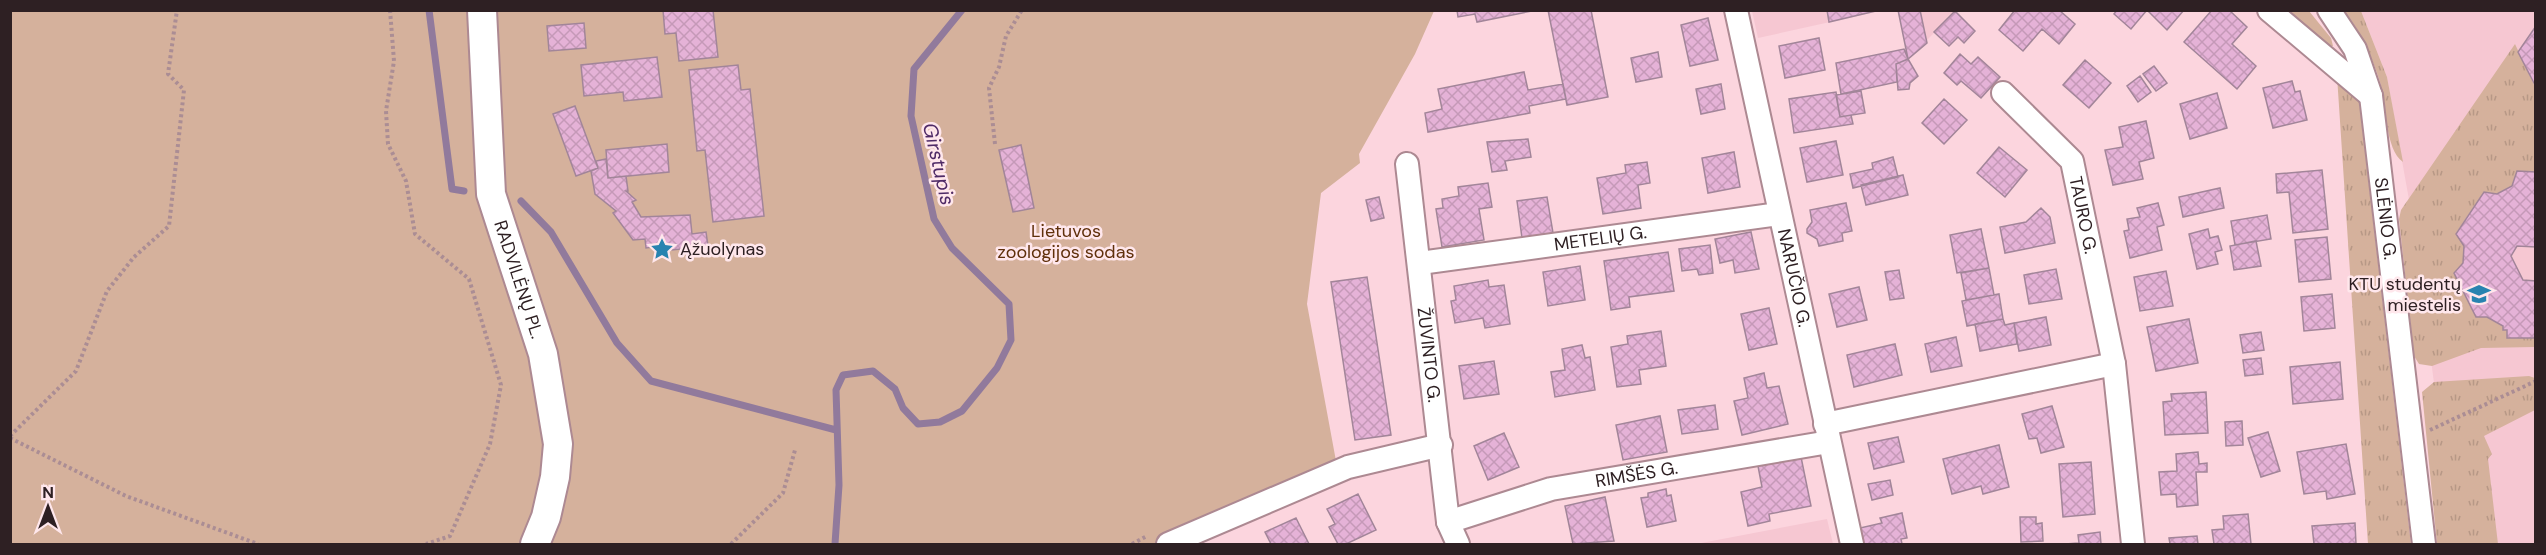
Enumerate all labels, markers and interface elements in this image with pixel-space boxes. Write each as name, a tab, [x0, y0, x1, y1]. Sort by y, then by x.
water label: Girstupis	[917, 120, 961, 208]
street label: TAURO G.	[2063, 174, 2103, 256]
street label: SLĖNIO G.	[2369, 176, 2402, 261]
street label: RADVILĖNŲ PL.	[488, 217, 549, 342]
park label: Lietuvos zoologijos sodas	[998, 219, 1134, 264]
street label: METELIŲ G.	[1553, 220, 1648, 257]
street label: NARUČIO G.	[1772, 226, 1817, 329]
place icon: Ąžuolynas	[649, 236, 675, 262]
place label: Ąžuolynas	[680, 237, 764, 261]
place label: KTU studentų miestelis	[2349, 272, 2461, 317]
school or university icon: KTU studentų miestelis	[2466, 281, 2492, 307]
street label: ŽUVINTO G.	[1411, 306, 1446, 404]
street label: RIMŠĖS G.	[1594, 456, 1680, 493]
north arrow	[18, 477, 78, 537]
text: N	[42, 482, 54, 503]

